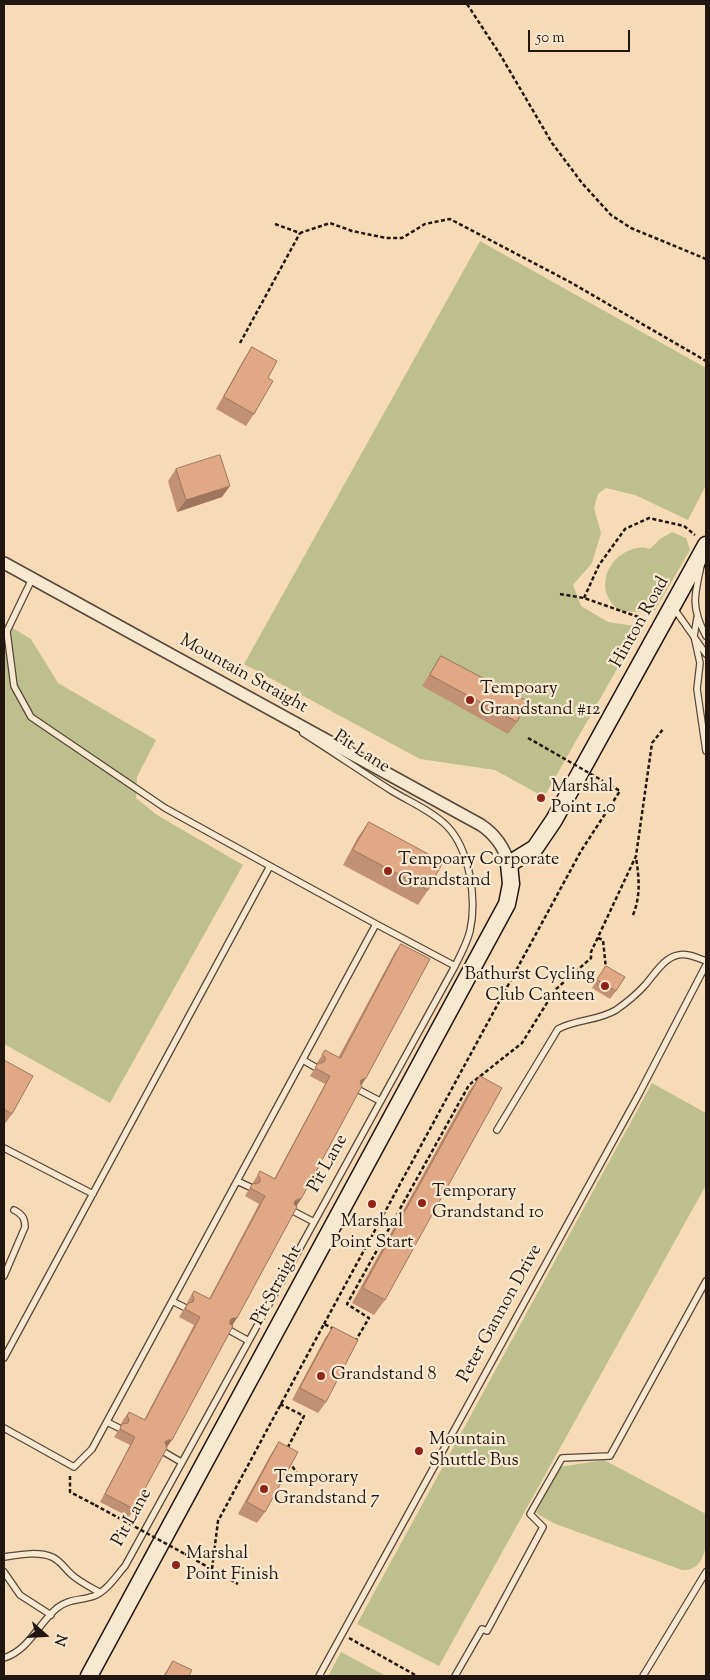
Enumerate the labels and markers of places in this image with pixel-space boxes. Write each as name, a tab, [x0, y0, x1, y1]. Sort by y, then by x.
place label: Tempoary Grandstand #12	[480, 679, 601, 722]
marker: Tempoary Grandstand #12	[464, 694, 476, 706]
place label: Marshal Point 1.0	[551, 777, 615, 820]
marker: Marshal Point 1.0	[535, 792, 547, 804]
place label: Tempoary Corporate Grandstand	[398, 850, 559, 892]
marker: Tempoary Corporate Grandstand	[382, 865, 394, 877]
place label: Bathurst Cycling Club Canteen	[465, 965, 595, 1008]
marker: Bathurst Cycling Club Canteen	[599, 980, 611, 992]
place label: Temporary Grandstand 10	[432, 1182, 544, 1224]
marker: Temporary Grandstand 10	[416, 1197, 428, 1209]
marker: Marshal Point Start	[366, 1198, 378, 1210]
place label: Marshal Point Start	[331, 1212, 413, 1254]
place label: Grandstand 8	[331, 1365, 436, 1387]
marker: Grandstand 8	[315, 1370, 327, 1382]
place label: Mountain Shuttle Bus	[429, 1430, 519, 1472]
marker: Mountain Shuttle Bus	[413, 1445, 425, 1457]
place label: Temporary Grandstand 7	[274, 1468, 379, 1510]
marker: Temporary Grandstand 7	[258, 1483, 270, 1495]
place label: Marshal Point Finish	[186, 1544, 279, 1586]
marker: Marshal Point Finish	[170, 1559, 182, 1571]

